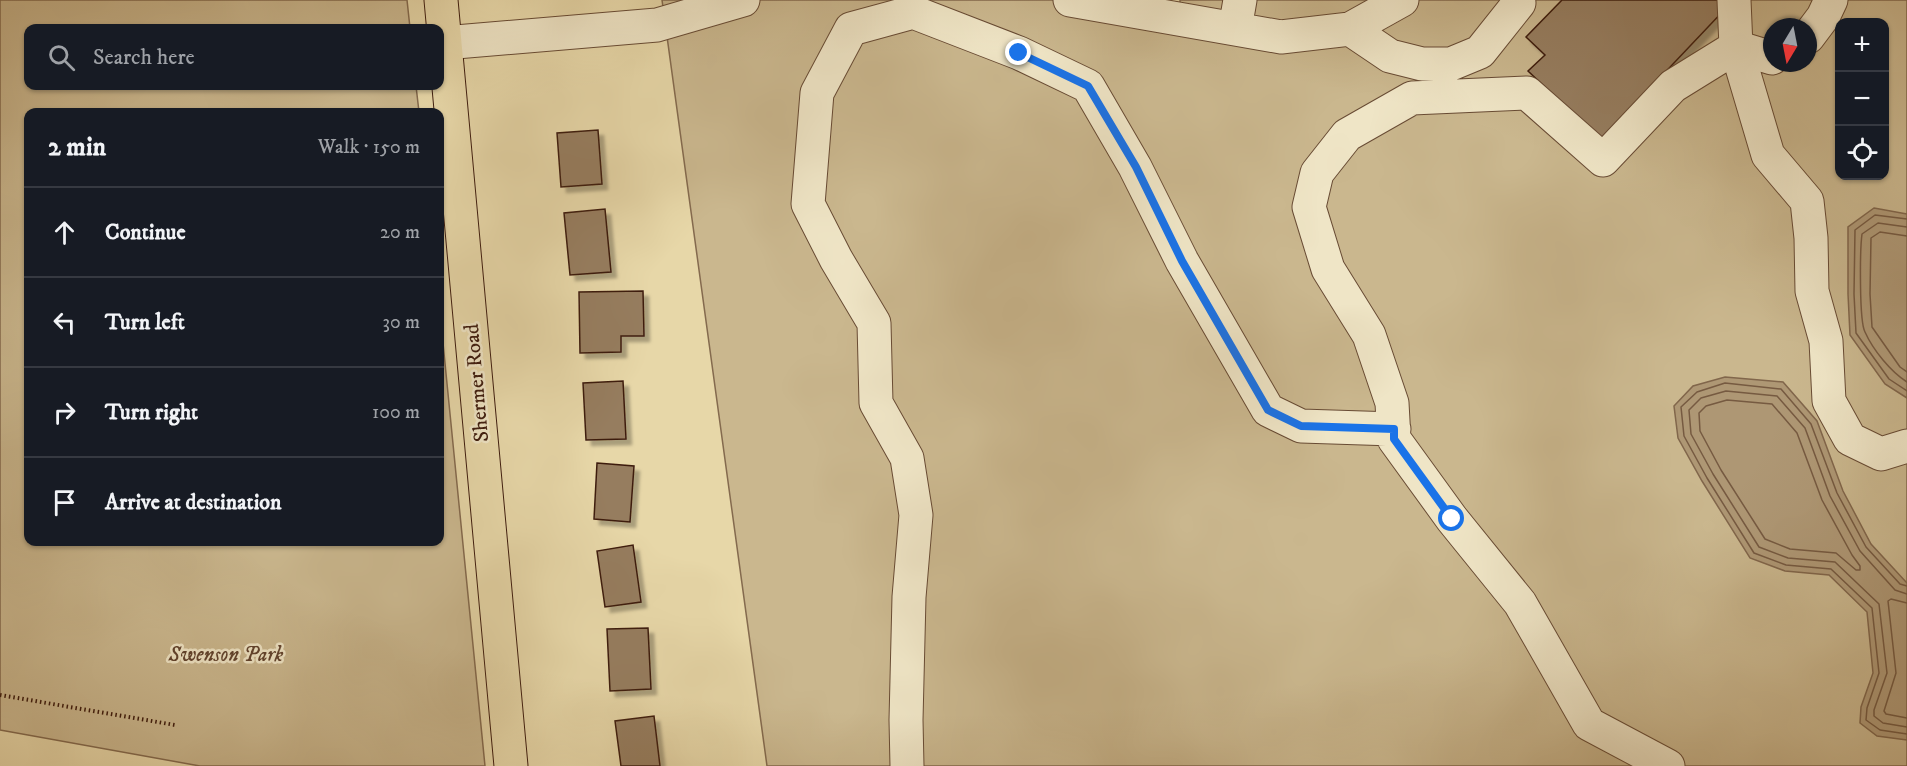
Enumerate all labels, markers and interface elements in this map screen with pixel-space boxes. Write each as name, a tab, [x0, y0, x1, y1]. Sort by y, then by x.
north arrow	[1763, 18, 1817, 72]
map controls	[1835, 18, 1889, 180]
button: +	[1835, 18, 1889, 72]
search box	[24, 24, 444, 90]
route end	[1005, 39, 1031, 65]
icon: search	[45, 41, 78, 74]
text: Search here	[93, 44, 195, 71]
button: −	[1835, 72, 1889, 126]
button: locate	[1835, 126, 1889, 180]
text: 2 min	[48, 131, 106, 164]
text: Walk · 150 m	[318, 135, 420, 160]
icon: ahead	[48, 216, 81, 249]
text: Continue	[105, 219, 186, 246]
text: 20 m	[380, 220, 420, 245]
icon: left	[48, 306, 81, 339]
text: Turn left	[105, 309, 185, 336]
text: 30 m	[382, 310, 420, 335]
street label: Shermer Road	[459, 322, 495, 443]
icon: right	[48, 396, 81, 429]
text: Turn right	[105, 399, 198, 426]
text: 100 m	[372, 400, 420, 425]
icon: arrive	[48, 486, 81, 519]
text: Arrive at destination	[105, 489, 282, 516]
route start	[1438, 505, 1464, 531]
park label: Swenson Park	[168, 642, 284, 668]

